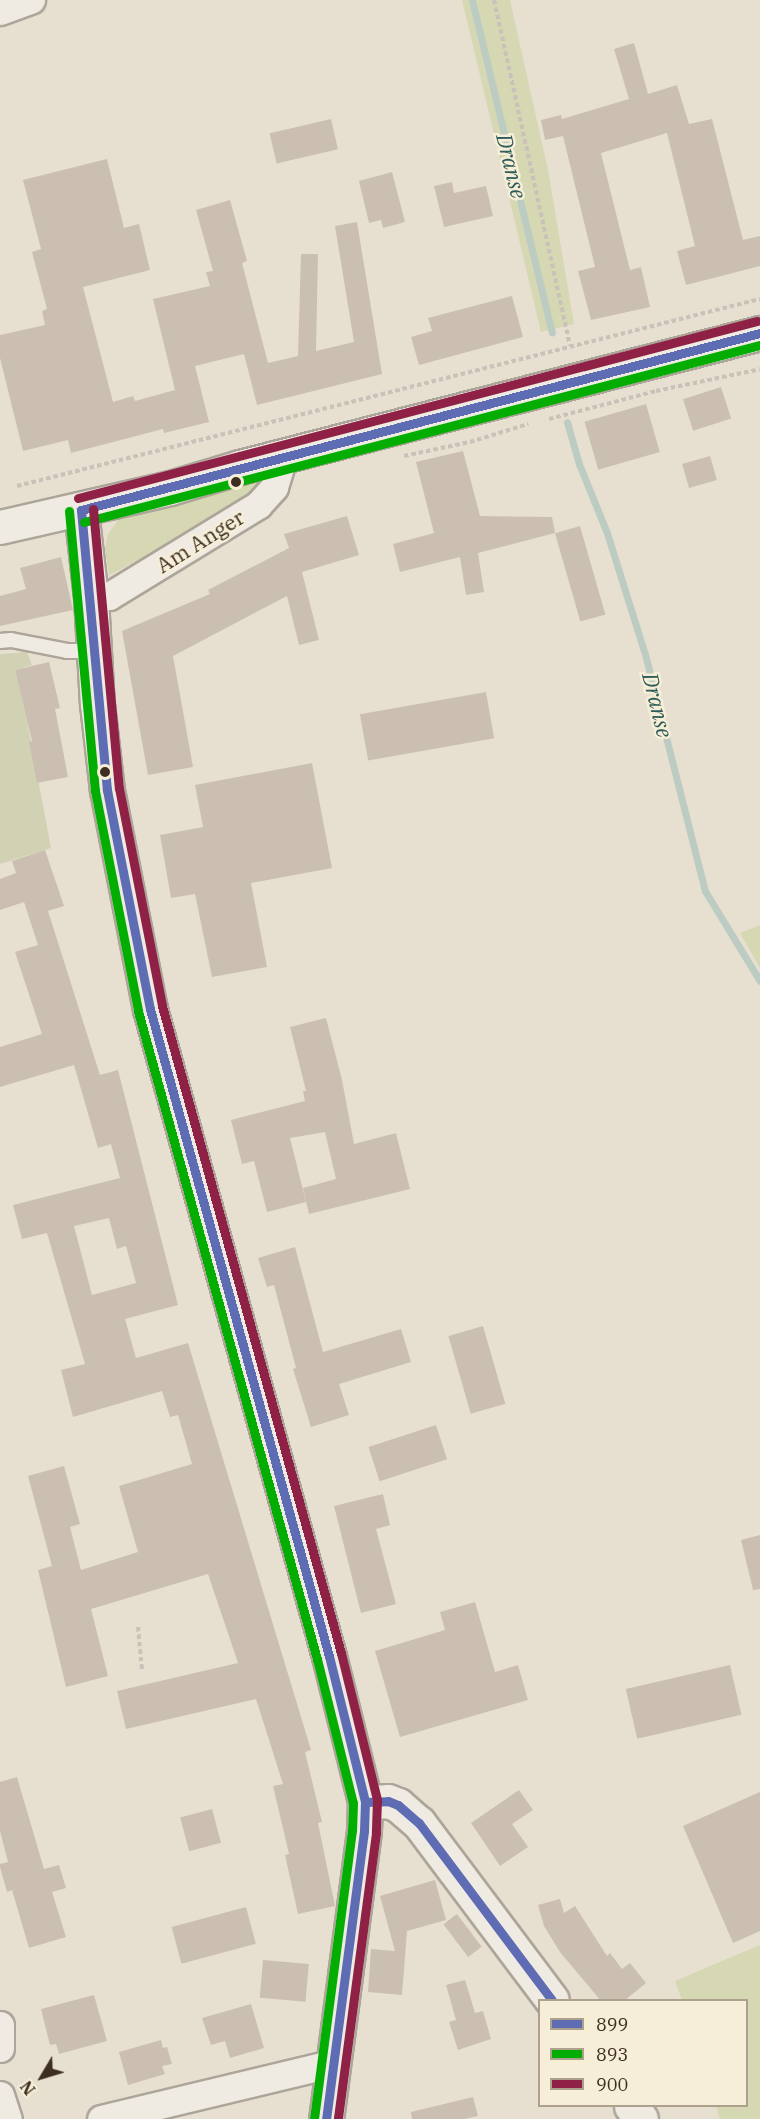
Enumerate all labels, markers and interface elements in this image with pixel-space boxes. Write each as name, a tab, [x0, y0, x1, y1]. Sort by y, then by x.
water label: Dranse	[491, 131, 533, 201]
unlabelled marker	[230, 476, 242, 488]
street label: Am Anger	[151, 504, 249, 578]
water label: Dranse	[637, 670, 679, 740]
unlabelled marker	[99, 766, 111, 778]
legend	[538, 1999, 748, 2107]
text: 899	[596, 2013, 628, 2036]
text: 893	[596, 2043, 628, 2066]
north arrow	[12, 2047, 72, 2107]
text: 900	[596, 2073, 628, 2096]
text: N	[16, 2077, 40, 2099]

